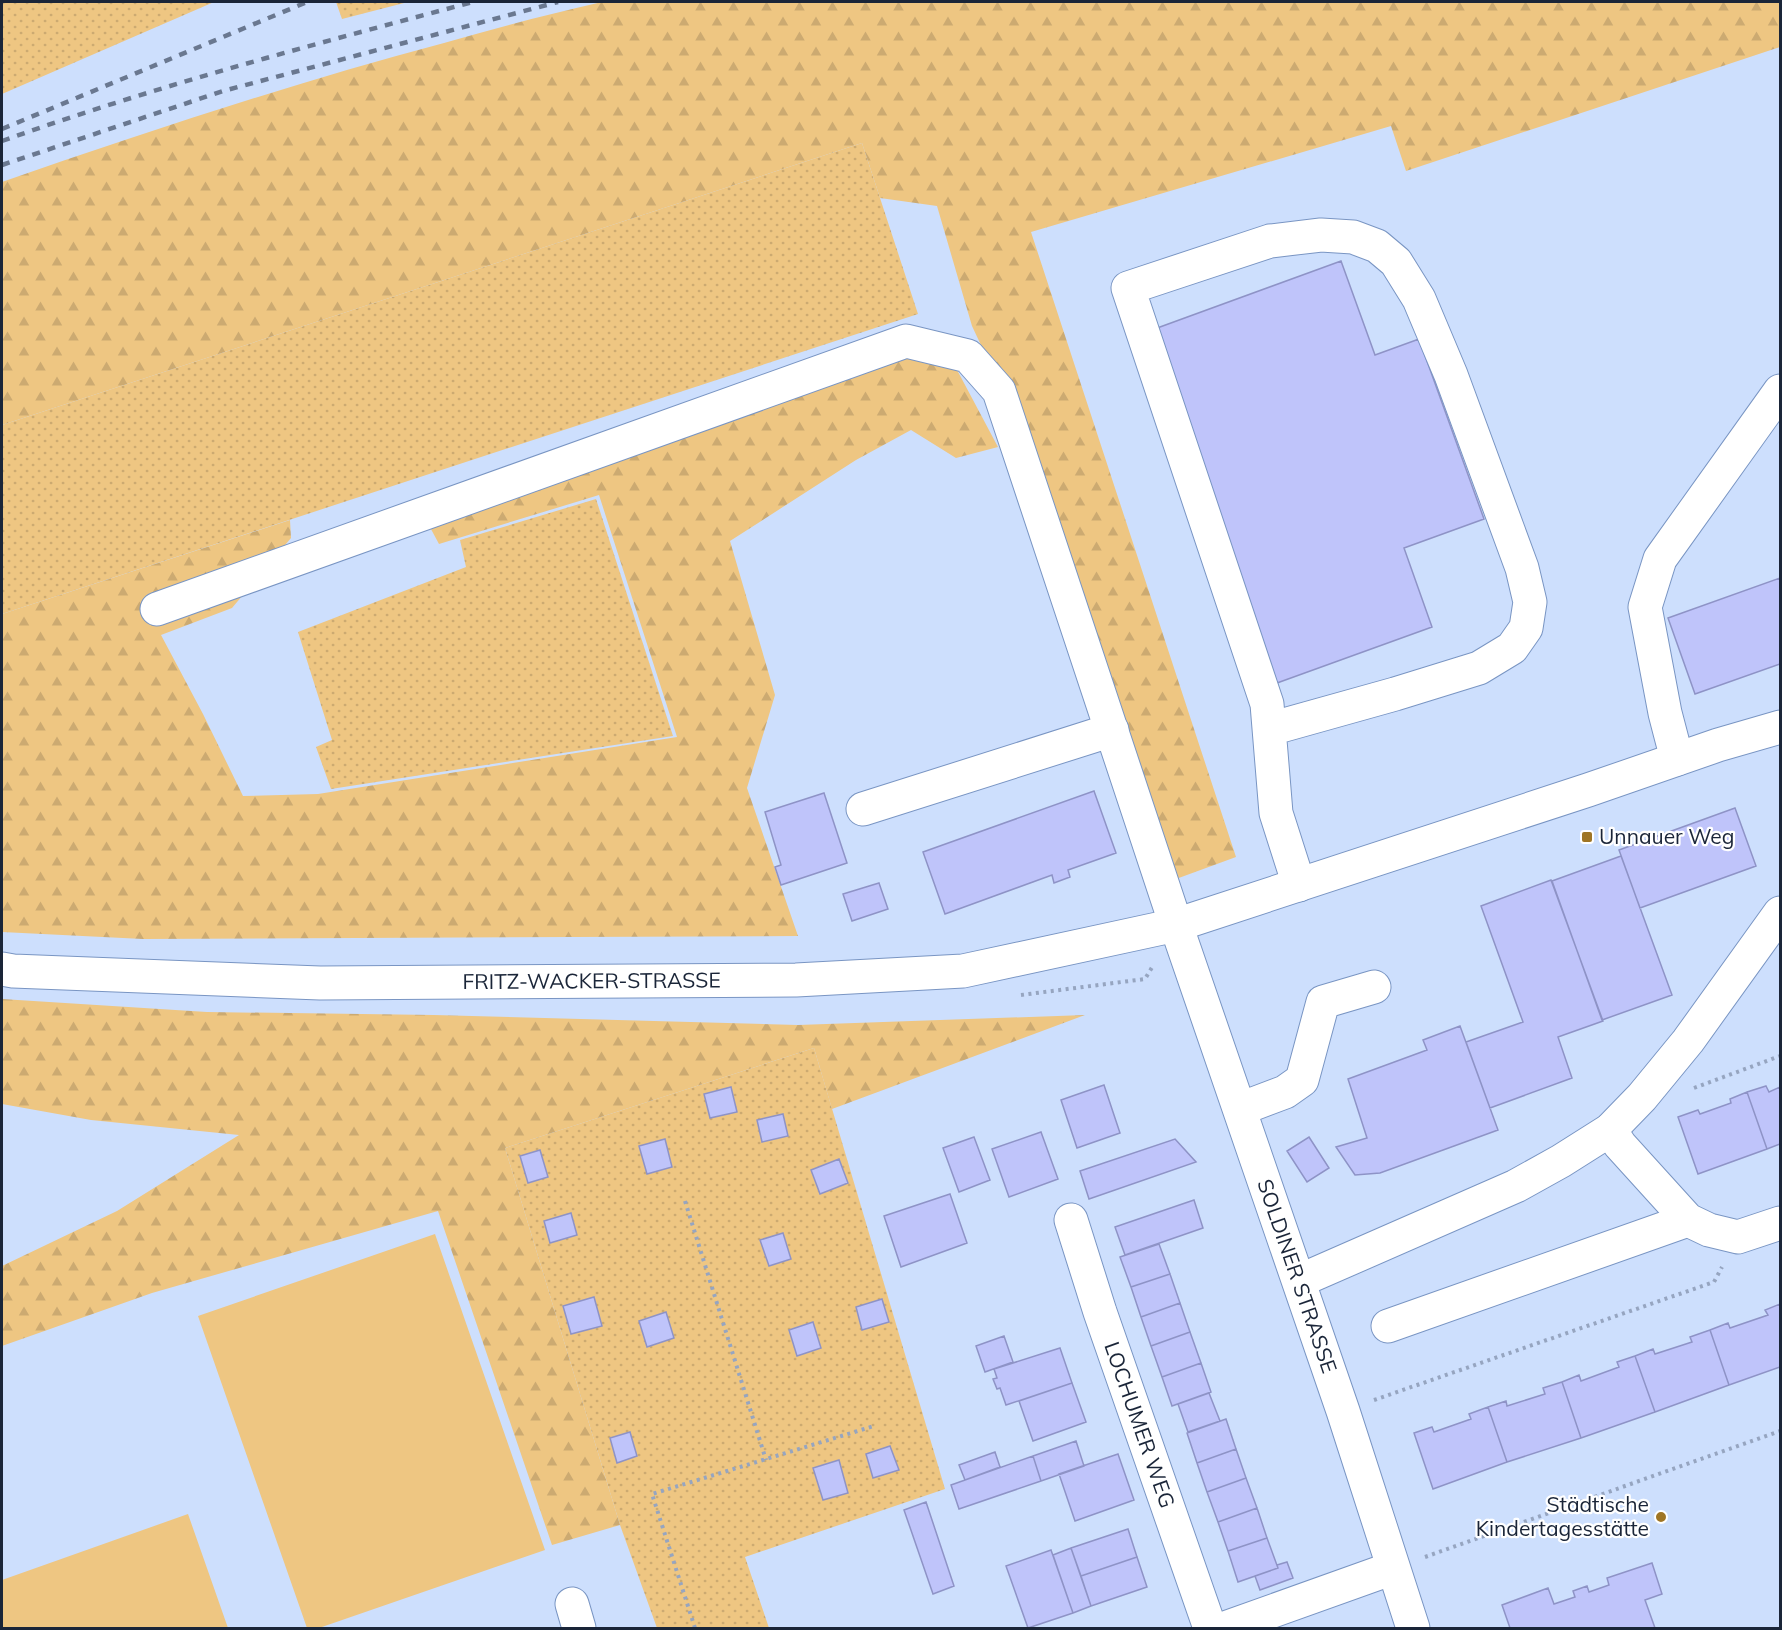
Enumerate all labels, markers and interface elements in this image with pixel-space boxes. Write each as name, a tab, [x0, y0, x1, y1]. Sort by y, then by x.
place label: Unnauer Weg	[1599, 823, 1734, 849]
marker: Unnauer Weg	[1580, 830, 1594, 844]
street label: FRITZ-WACKER-STRASSE	[462, 966, 721, 994]
street label: SOLDINER STRASSE	[1252, 1175, 1343, 1376]
street label: LOCHUMER WEG	[1099, 1338, 1181, 1511]
place label: Städtische Kindertagesstätte	[1476, 1491, 1649, 1541]
marker: Städtische Kindertagesstätte	[1654, 1510, 1668, 1524]

